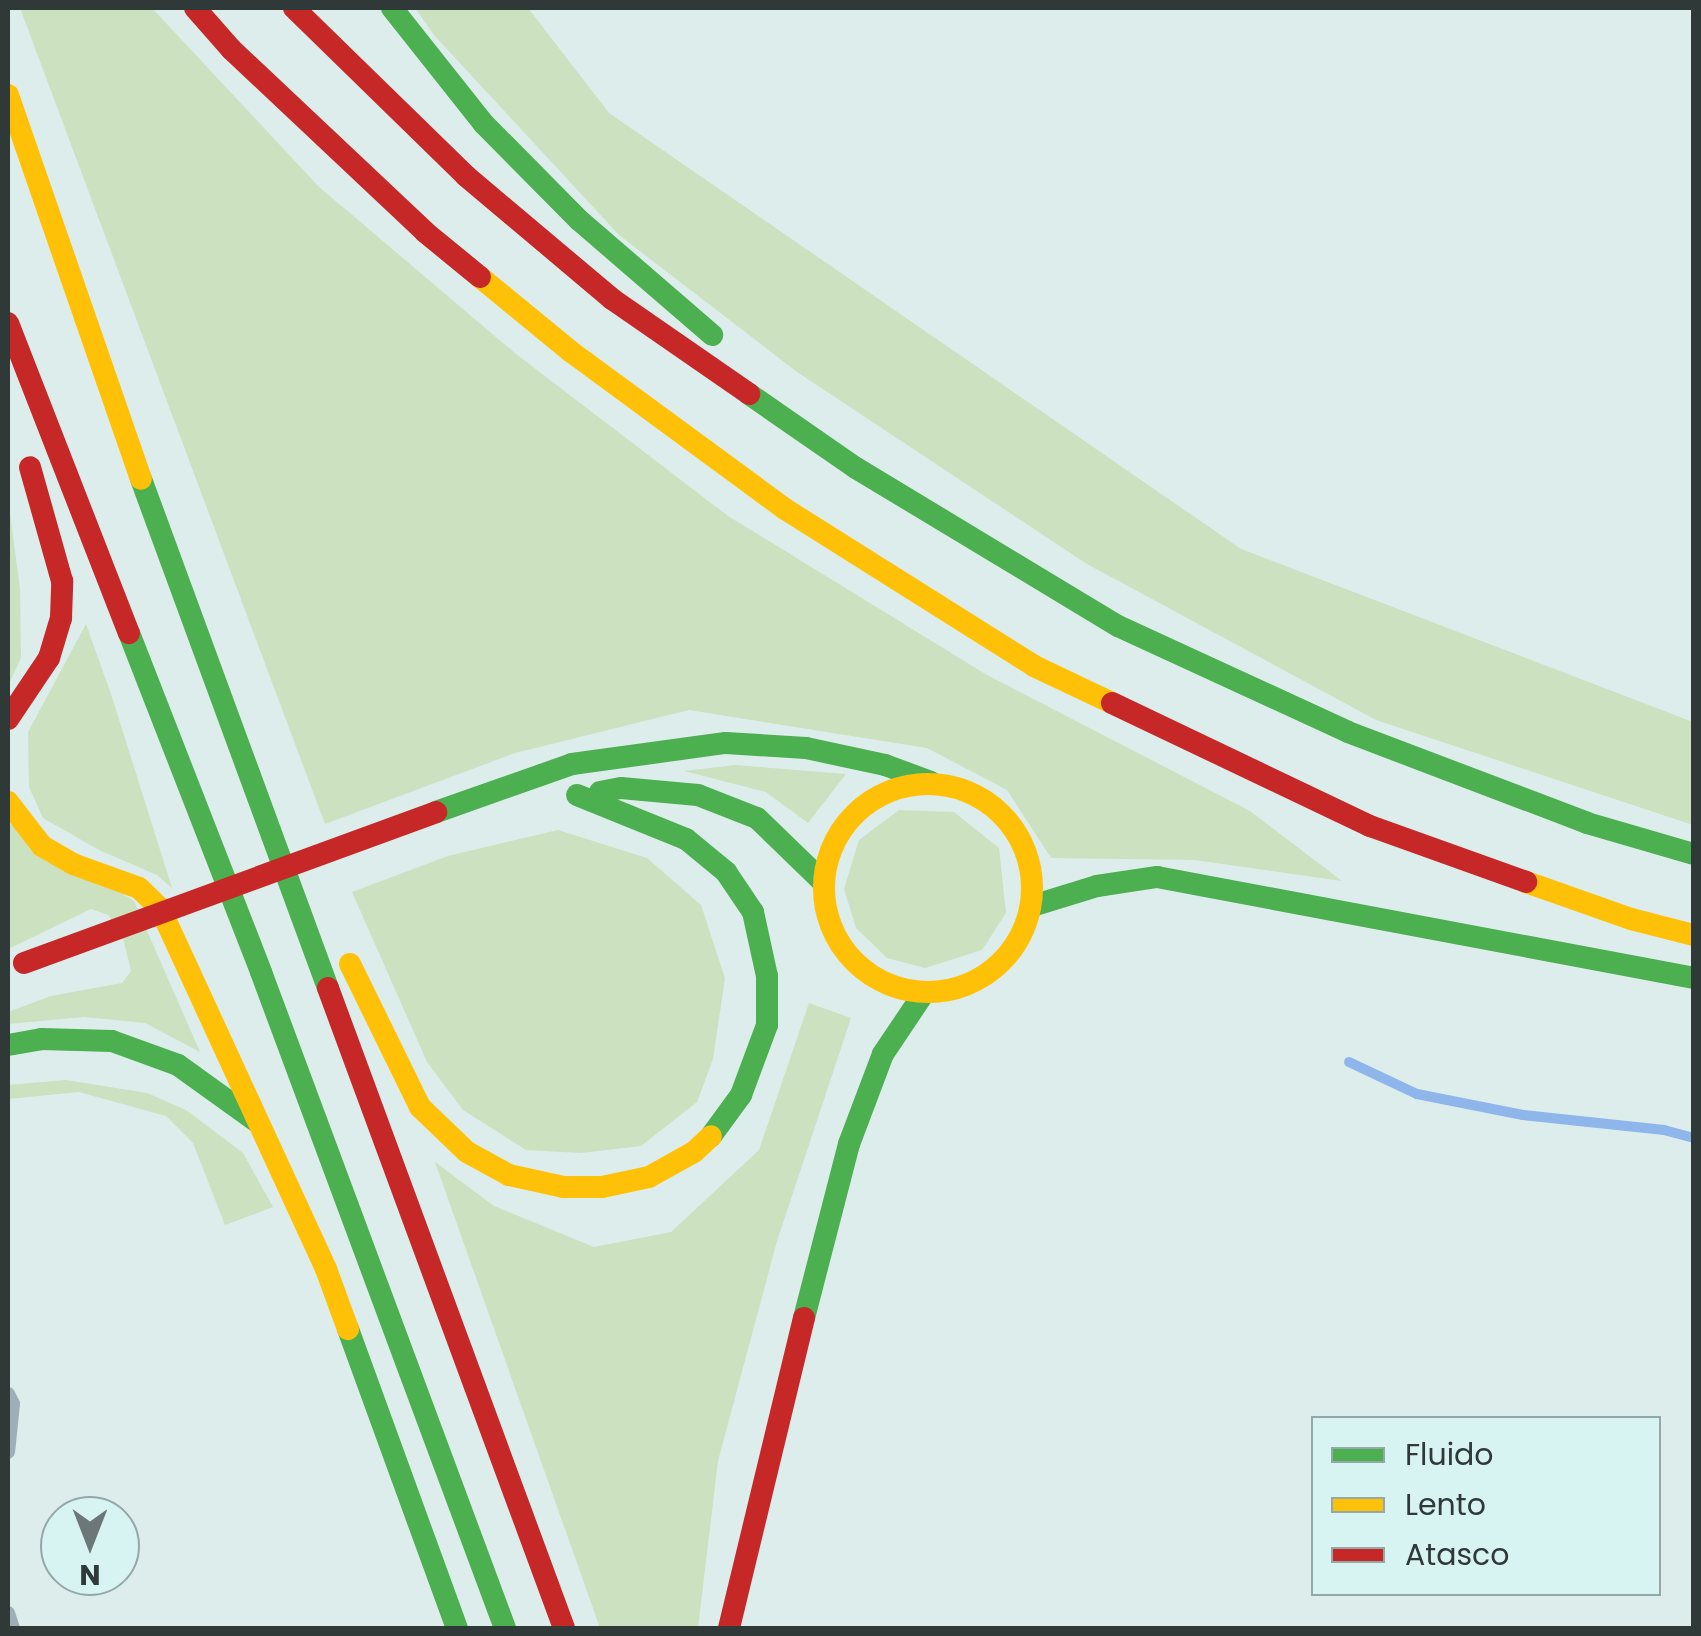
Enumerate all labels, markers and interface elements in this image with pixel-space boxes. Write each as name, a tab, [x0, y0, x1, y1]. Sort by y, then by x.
legend	[1311, 1416, 1661, 1596]
text: Fluido	[1405, 1433, 1494, 1476]
text: Lento	[1405, 1483, 1486, 1526]
north arrow	[40, 1496, 140, 1596]
text: Atasco	[1405, 1533, 1510, 1576]
text: N	[79, 1555, 101, 1594]

